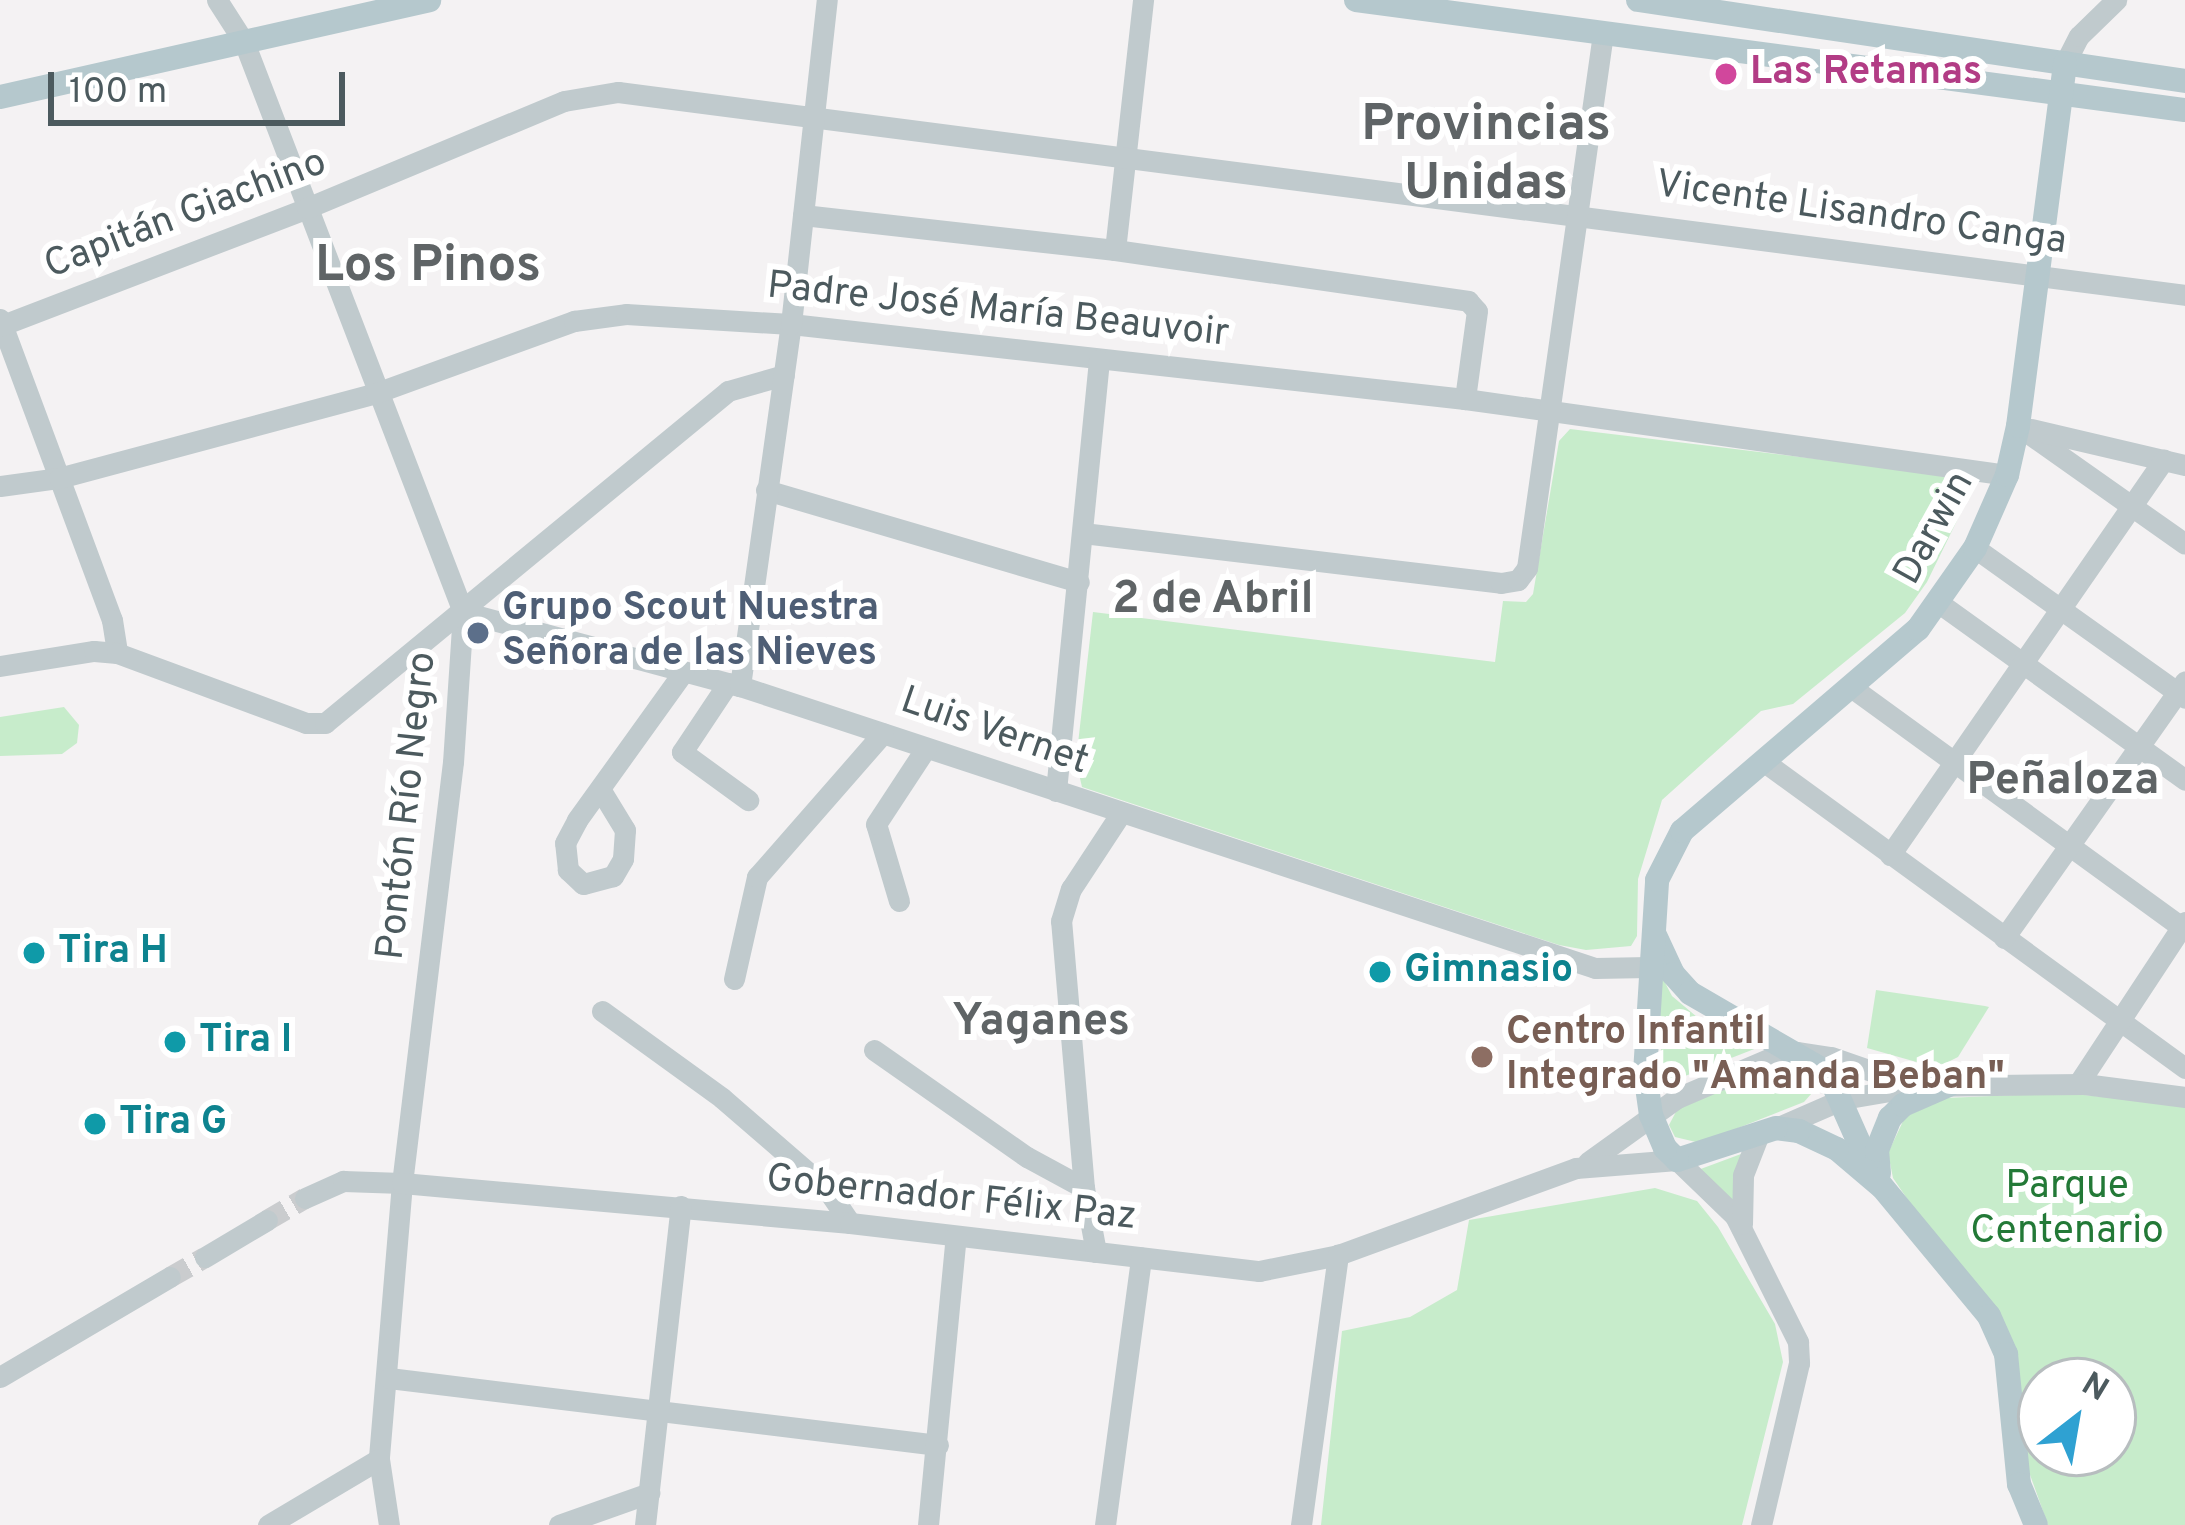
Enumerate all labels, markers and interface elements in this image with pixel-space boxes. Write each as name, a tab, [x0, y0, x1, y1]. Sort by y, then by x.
scale bar	[54, 48, 351, 122]
place label: Las Retamas	[1750, 51, 1982, 97]
marker: Las Retamas	[1713, 61, 1739, 87]
text: 100 m	[69, 70, 167, 116]
district label: Provincias Unidas	[1361, 97, 1611, 217]
street label: Capitán Giachino	[38, 141, 334, 291]
street label: Vicente Lisandro Canga	[1653, 163, 2069, 267]
district label: Los Pinos	[315, 237, 541, 299]
street label: Padre José María Beauvoir	[765, 264, 1231, 360]
street label: Darwin	[1886, 464, 1986, 594]
district label: 2 de Abril	[1111, 574, 1315, 628]
place label: Grupo Scout Nuestra Señora de las Nieves	[502, 588, 879, 679]
marker: Grupo Scout Nuestra Señora de las Nieves	[465, 620, 491, 646]
street label: Pontón Río Negro	[370, 650, 448, 962]
street label: Luis Vernet	[893, 679, 1095, 787]
district label: Peñaloza	[1967, 755, 2159, 809]
place label: Tira H	[58, 930, 168, 976]
marker: Tira H	[21, 940, 47, 966]
place label: Gimnasio	[1404, 949, 1573, 995]
marker: Gimnasio	[1367, 959, 1393, 985]
district label: Yaganes	[952, 996, 1130, 1050]
place label: Centro Infantil Integrado "Amanda Beban"	[1506, 1012, 2005, 1103]
place label: Tira I	[199, 1019, 292, 1065]
marker: Tira I	[162, 1029, 188, 1055]
marker: Centro Infantil Integrado "Amanda Beban"	[1469, 1044, 1495, 1070]
place label: Tira G	[119, 1101, 227, 1147]
marker: Tira G	[82, 1111, 108, 1137]
street label: Gobernador Félix Paz	[764, 1157, 1138, 1243]
park label: Parque Centenario	[1970, 1166, 2164, 1257]
north arrow	[2017, 1357, 2137, 1477]
text: N	[2073, 1365, 2115, 1413]

